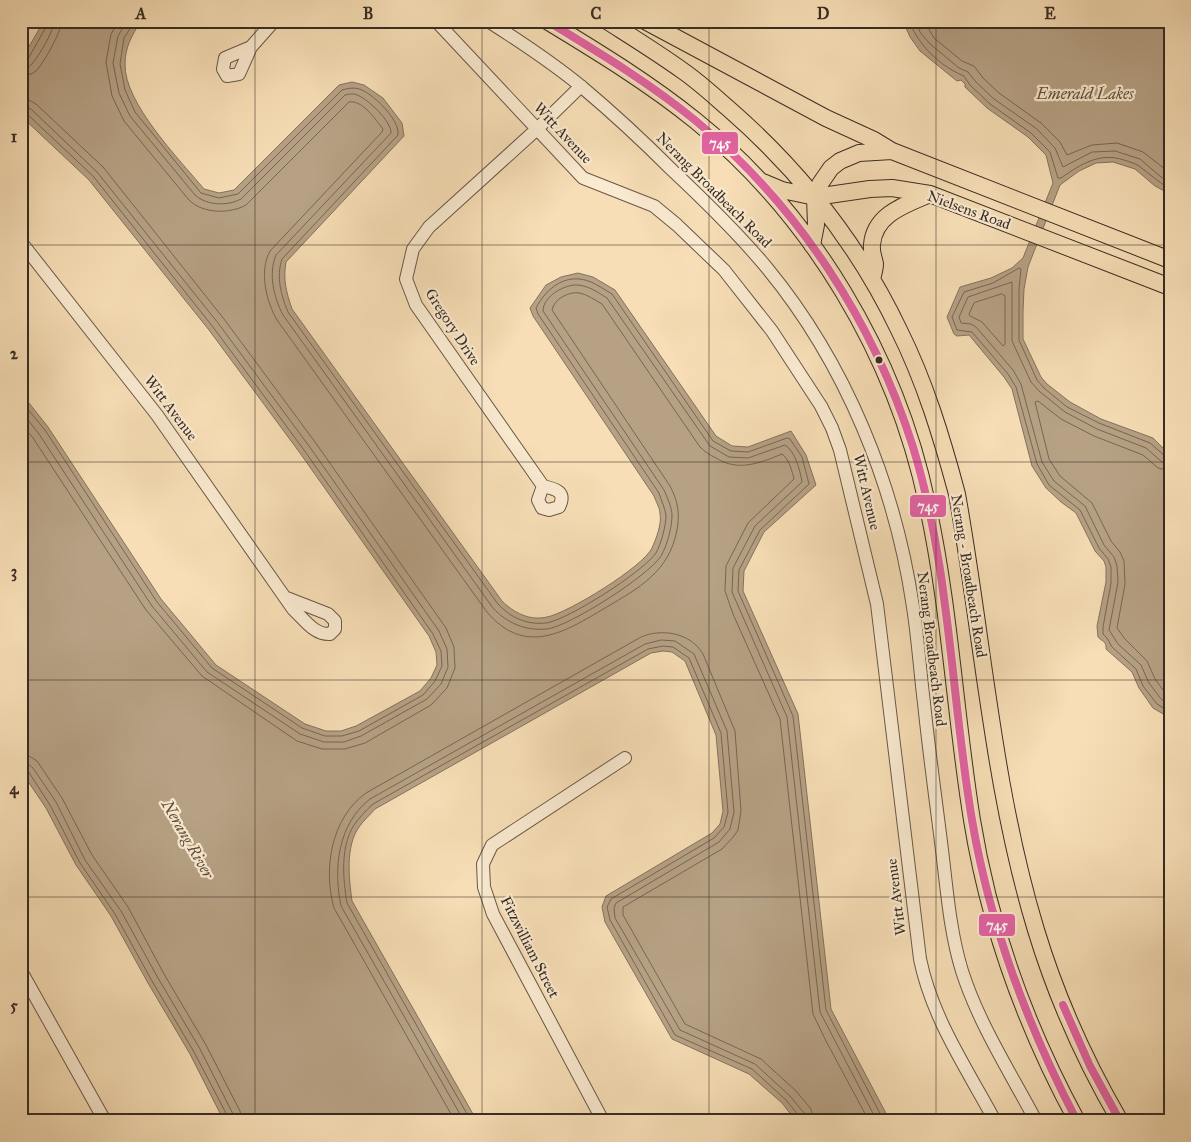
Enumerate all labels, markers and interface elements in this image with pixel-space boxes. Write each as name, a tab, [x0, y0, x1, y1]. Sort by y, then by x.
text: A	[135, 4, 147, 23]
text: B	[363, 4, 373, 23]
text: C	[591, 4, 602, 23]
text: D	[817, 4, 830, 23]
text: E	[1044, 4, 1056, 23]
water label: Emerald Lakes	[1035, 84, 1134, 103]
street label: Witt Avenue	[530, 99, 596, 167]
text: 1	[11, 127, 18, 146]
street label: Nerang Broadbeach Road	[653, 129, 776, 252]
line badge: 745	[701, 131, 739, 155]
text: 745	[709, 135, 731, 153]
street label: Nielsens Road	[925, 187, 1014, 234]
street label: Gregory Drive	[422, 285, 484, 369]
text: 2	[10, 344, 19, 363]
unlabelled marker	[874, 355, 884, 365]
street label: Witt Avenue	[141, 372, 201, 444]
street label: Witt Avenue	[850, 452, 884, 532]
street label: Nerang - Broadbeach Road	[947, 493, 991, 659]
line badge: 745	[909, 494, 947, 518]
text: 745	[917, 498, 939, 516]
text: 3	[11, 562, 17, 582]
street label: Nerang Broadbeach Road	[914, 571, 950, 728]
text: 4	[10, 779, 20, 799]
water label: Nerang River	[157, 795, 219, 883]
street label: Witt Avenue	[882, 858, 910, 936]
street label: Fitzwilliam Street	[497, 893, 564, 1001]
line badge: 745	[978, 913, 1016, 937]
text: 745	[986, 917, 1008, 935]
text: 5	[10, 996, 18, 1015]

